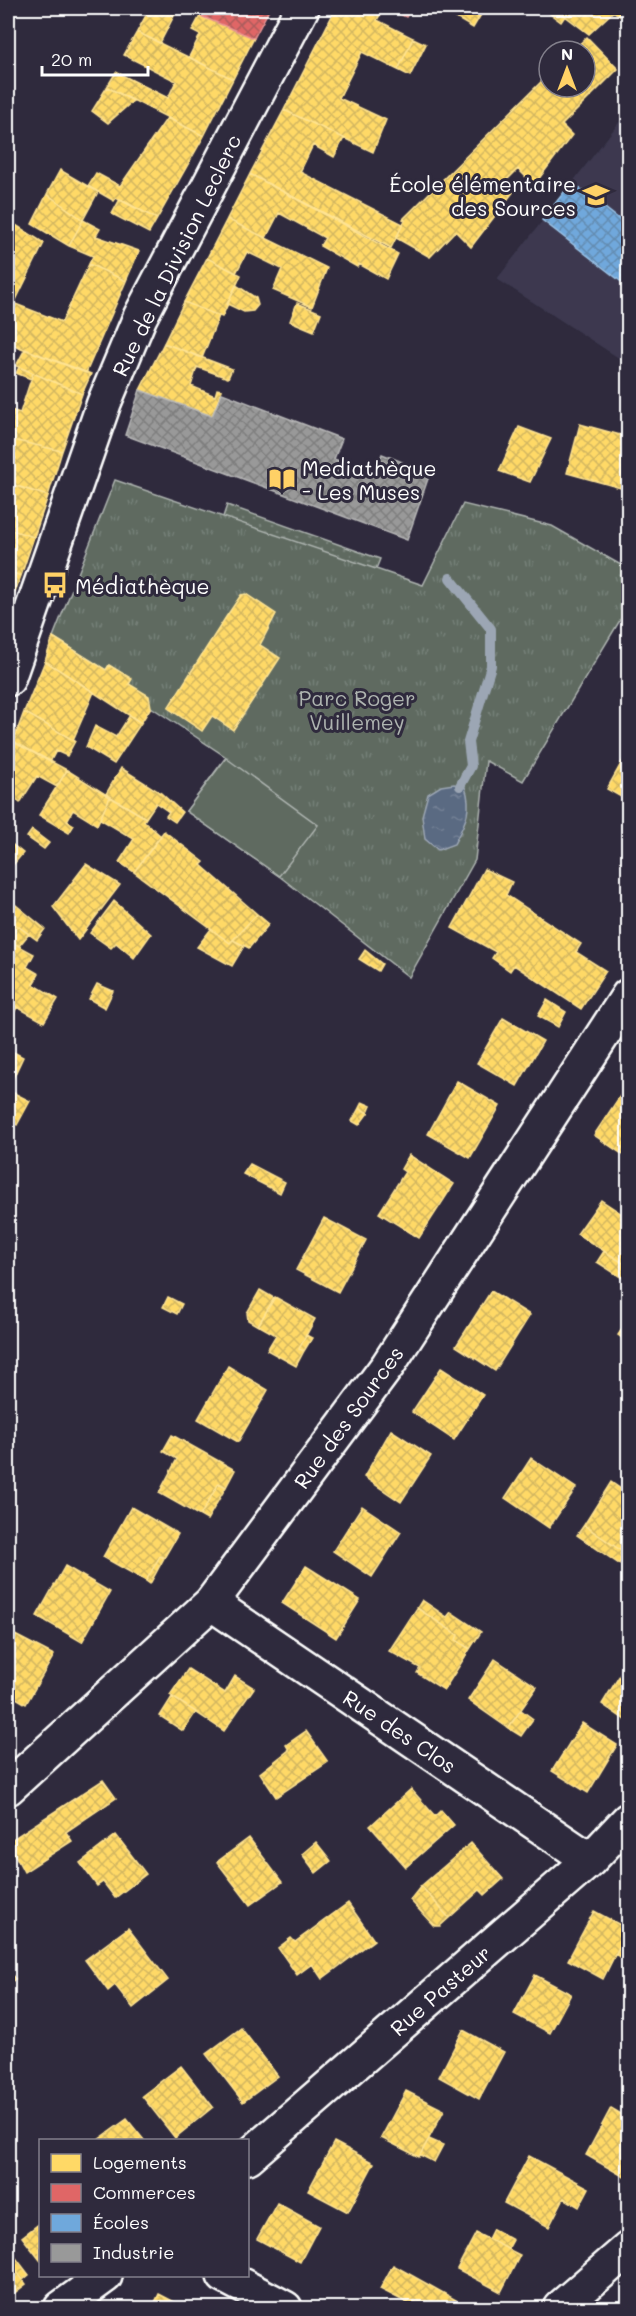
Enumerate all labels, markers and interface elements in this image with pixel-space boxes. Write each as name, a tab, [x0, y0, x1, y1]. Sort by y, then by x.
scale bar	[42, 39, 148, 77]
north arrow	[537, 39, 597, 99]
text: N	[561, 43, 573, 64]
text: 20 m	[51, 47, 92, 71]
street label: Rue de la Division Leclerc	[106, 129, 246, 381]
place label: École élémentaire des Sources	[389, 170, 576, 221]
school or university icon: École élémentaire des Sources	[581, 180, 611, 210]
place label: Mediathèque - Les Muses	[302, 454, 437, 505]
library icon: Mediathèque - Les Muses	[267, 464, 297, 494]
bus stop icon: Médiathèque	[40, 570, 70, 600]
place label: Médiathèque	[75, 572, 210, 599]
park label: Parc Roger Vuillemey	[298, 684, 416, 735]
street label: Rue des Sources	[287, 1340, 409, 1494]
street label: Rue des Clos	[338, 1683, 462, 1779]
street label: Rue Pasteur	[384, 1939, 496, 2041]
legend	[39, 2139, 249, 2277]
text: Logements	[93, 2150, 187, 2174]
text: Commerces	[93, 2180, 196, 2204]
text: Écoles	[93, 2210, 149, 2234]
text: Industrie	[93, 2240, 174, 2264]

